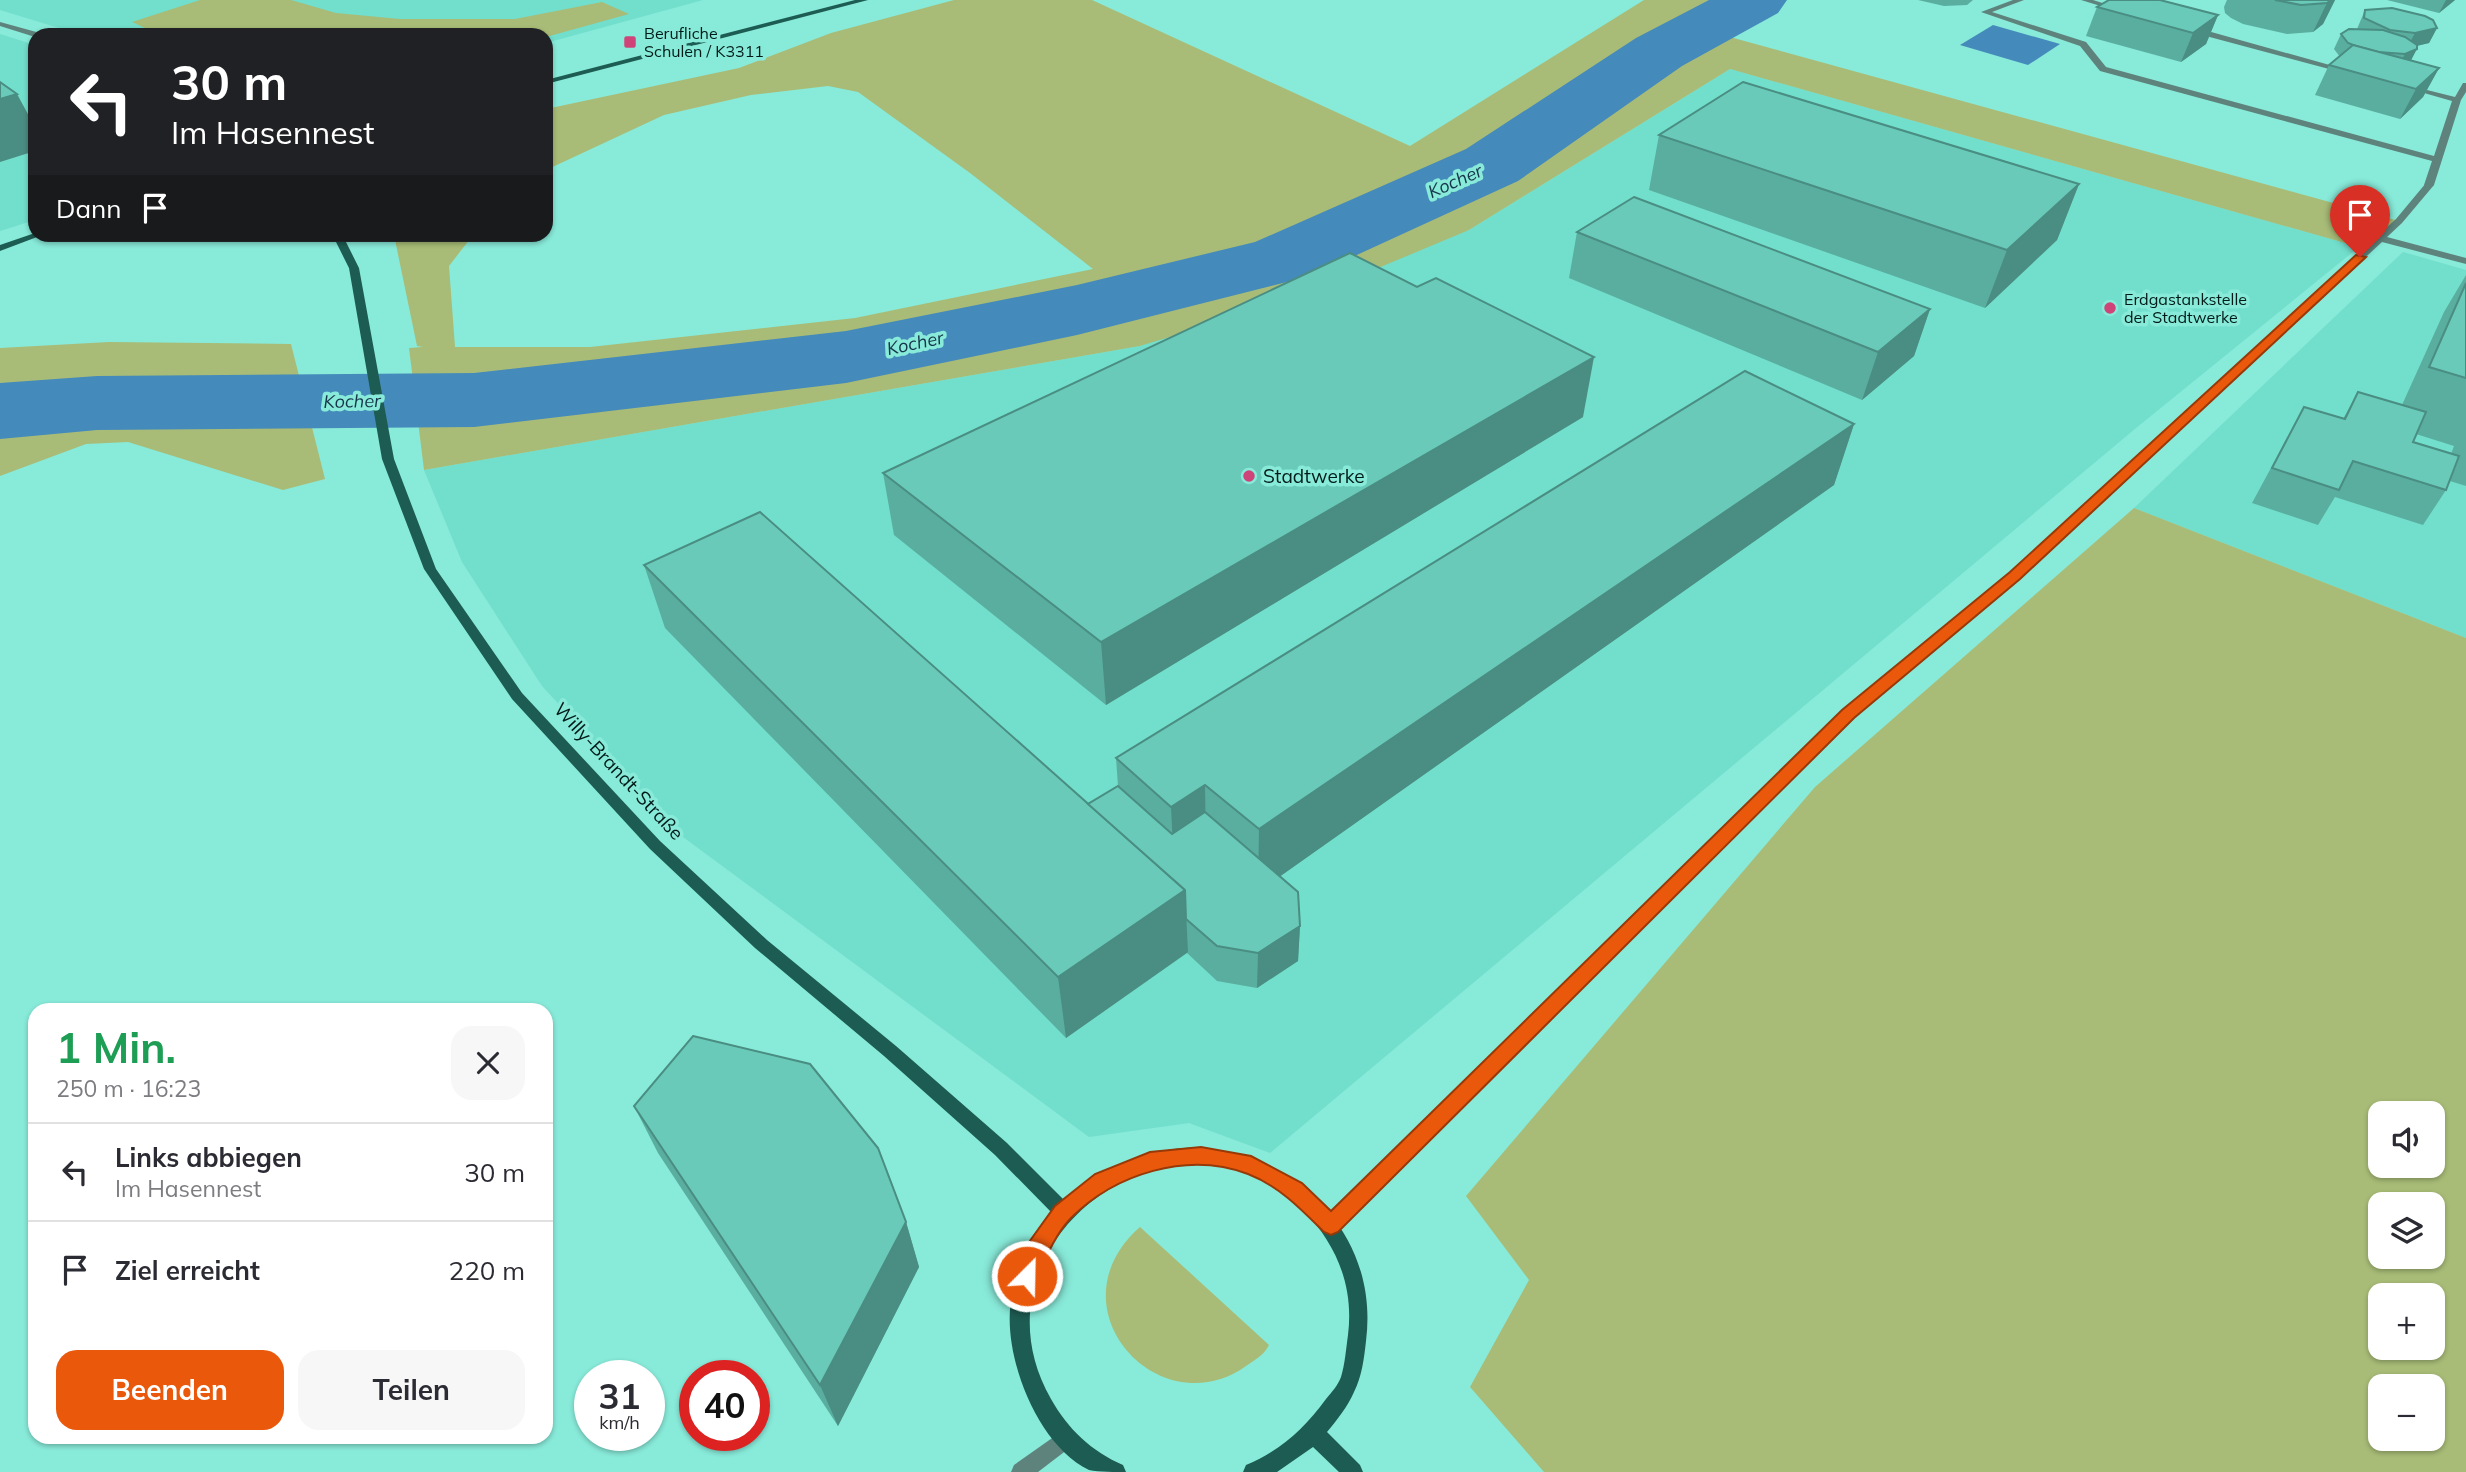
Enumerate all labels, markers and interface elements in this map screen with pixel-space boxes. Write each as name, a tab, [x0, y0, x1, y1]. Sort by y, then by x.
place label: Berufliche Schulen / K3311	[644, 23, 764, 61]
marker: Berufliche Schulen / K3311	[622, 34, 638, 50]
text: 30 m	[171, 51, 287, 112]
icon: left	[56, 56, 147, 147]
text: Im Hasennest	[171, 112, 375, 152]
water label: Kocher	[1424, 158, 1487, 203]
pin	[2330, 185, 2390, 257]
icon: arrive	[136, 189, 174, 227]
text: Dann	[56, 192, 122, 225]
icon: arrive	[2341, 196, 2379, 234]
place label: Erdgastankstelle der Stadtwerke	[2124, 289, 2247, 327]
marker: Erdgastankstelle der Stadtwerke	[2102, 300, 2118, 316]
water label: Kocher	[885, 325, 947, 360]
water label: Kocher	[323, 389, 382, 413]
place label: Stadtwerke	[1263, 464, 1365, 488]
marker: Stadtwerke	[1241, 468, 1257, 484]
street label: Willy-Brandt-Straße	[549, 697, 689, 845]
text: 1 Min.	[56, 1021, 176, 1074]
button: close	[451, 1026, 525, 1100]
text: 250 m · 16:23	[56, 1074, 201, 1103]
map controls	[2368, 1101, 2445, 1451]
button: sound	[2368, 1101, 2445, 1178]
text: Links abbiegen	[115, 1141, 302, 1174]
icon: left	[56, 1153, 94, 1191]
text: 30 m	[464, 1156, 525, 1189]
text: Im Hasennest	[115, 1174, 261, 1203]
button: layers	[2368, 1192, 2445, 1269]
position arrow	[990, 1239, 1064, 1313]
icon: arrive	[56, 1251, 94, 1289]
text: Ziel erreicht	[115, 1254, 260, 1287]
text: 220 m	[449, 1254, 525, 1287]
button: +	[2368, 1283, 2445, 1360]
button: Beenden	[56, 1350, 284, 1430]
button: Teilen	[298, 1350, 525, 1430]
speed limit sign: 40	[679, 1360, 770, 1451]
text: 31	[598, 1374, 641, 1418]
button: −	[2368, 1374, 2445, 1451]
text: km/h	[599, 1411, 640, 1434]

